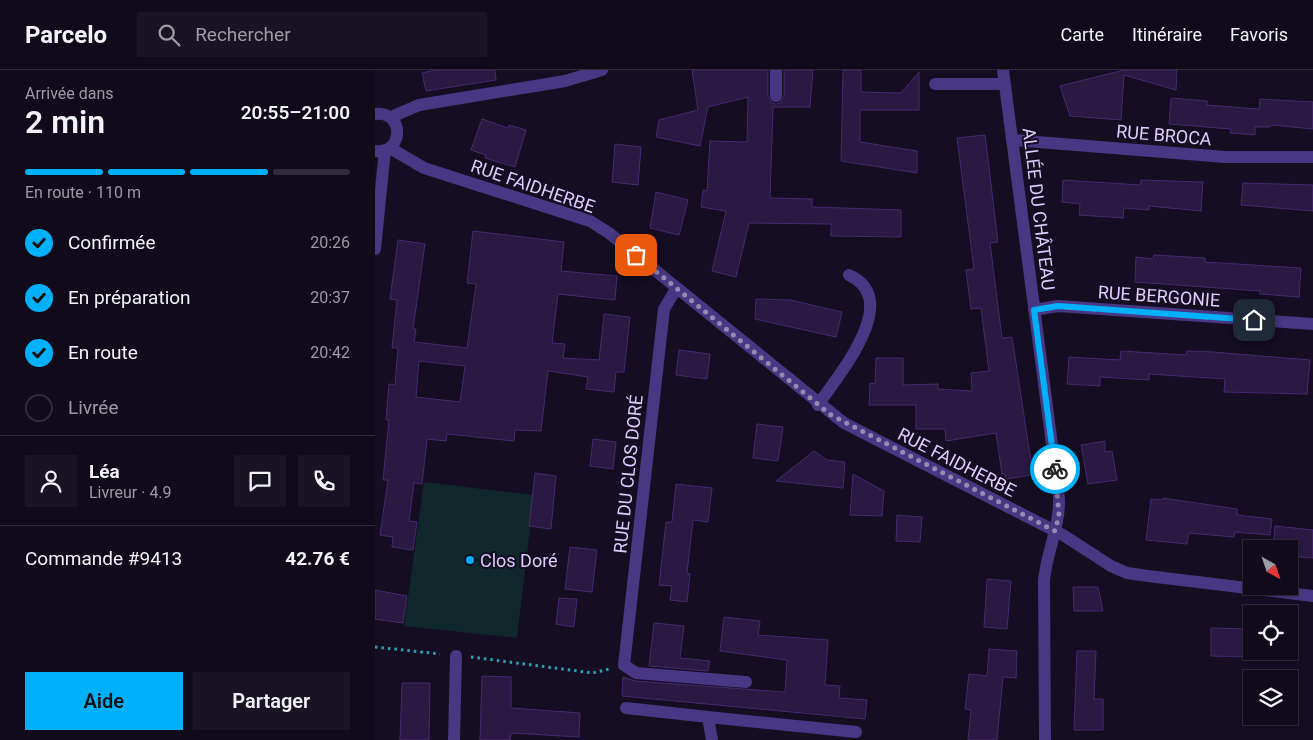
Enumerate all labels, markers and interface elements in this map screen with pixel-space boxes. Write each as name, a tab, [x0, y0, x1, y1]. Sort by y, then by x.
search box	[137, 12, 487, 57]
text: Parcelo	[25, 21, 107, 49]
icon: search	[155, 21, 183, 49]
text: Rechercher	[195, 23, 291, 46]
text: Carte	[1061, 24, 1104, 45]
text: Itinéraire	[1132, 24, 1202, 45]
text: Favoris	[1230, 24, 1288, 45]
text: Arrivée dans	[25, 84, 114, 103]
text: 20:55–21:00	[241, 101, 350, 124]
text: 2 min	[25, 103, 105, 141]
street label: RUE BROCA	[1115, 120, 1213, 150]
street label: ALLÉE DU CHÂTEAU	[1019, 127, 1059, 291]
street label: RUE FAIDHERBE	[468, 155, 598, 217]
text: En route · 110 m	[25, 183, 141, 202]
icon: check	[25, 229, 53, 257]
text: Confirmée	[68, 231, 155, 254]
text: 20:26	[310, 233, 350, 252]
pin	[615, 234, 657, 276]
icon: bag	[622, 241, 650, 269]
street label: RUE BERGONIE	[1097, 281, 1221, 311]
icon: check	[25, 284, 53, 312]
text: En préparation	[68, 286, 191, 309]
text: 20:37	[310, 288, 350, 307]
pin	[1233, 299, 1275, 341]
icon: home	[1240, 306, 1268, 334]
icon: check	[25, 339, 53, 367]
text: En route	[68, 341, 138, 364]
text: 20:42	[310, 343, 350, 362]
street label: RUE DU CLOS DORÉ	[609, 394, 647, 554]
text: Livrée	[68, 396, 118, 419]
street label: RUE FAIDHERBE	[894, 423, 1020, 501]
courier	[1030, 444, 1080, 494]
button: person	[25, 455, 77, 507]
button: chat	[234, 455, 286, 507]
button: phone	[298, 455, 350, 507]
icon: bike	[1041, 455, 1069, 483]
text: Léa	[89, 460, 120, 483]
text: Livreur · 4.9	[89, 483, 172, 502]
north arrow	[1243, 540, 1297, 595]
map controls	[1243, 540, 1298, 725]
text: Commande #9413	[25, 547, 182, 570]
text: 42.76 €	[285, 547, 350, 570]
place label: Clos Doré	[480, 550, 558, 571]
marker: Clos Doré	[464, 554, 476, 566]
button: locate	[1243, 605, 1298, 660]
button: layers	[1243, 670, 1298, 725]
button: Aide	[25, 672, 183, 730]
button: Partager	[193, 672, 350, 730]

